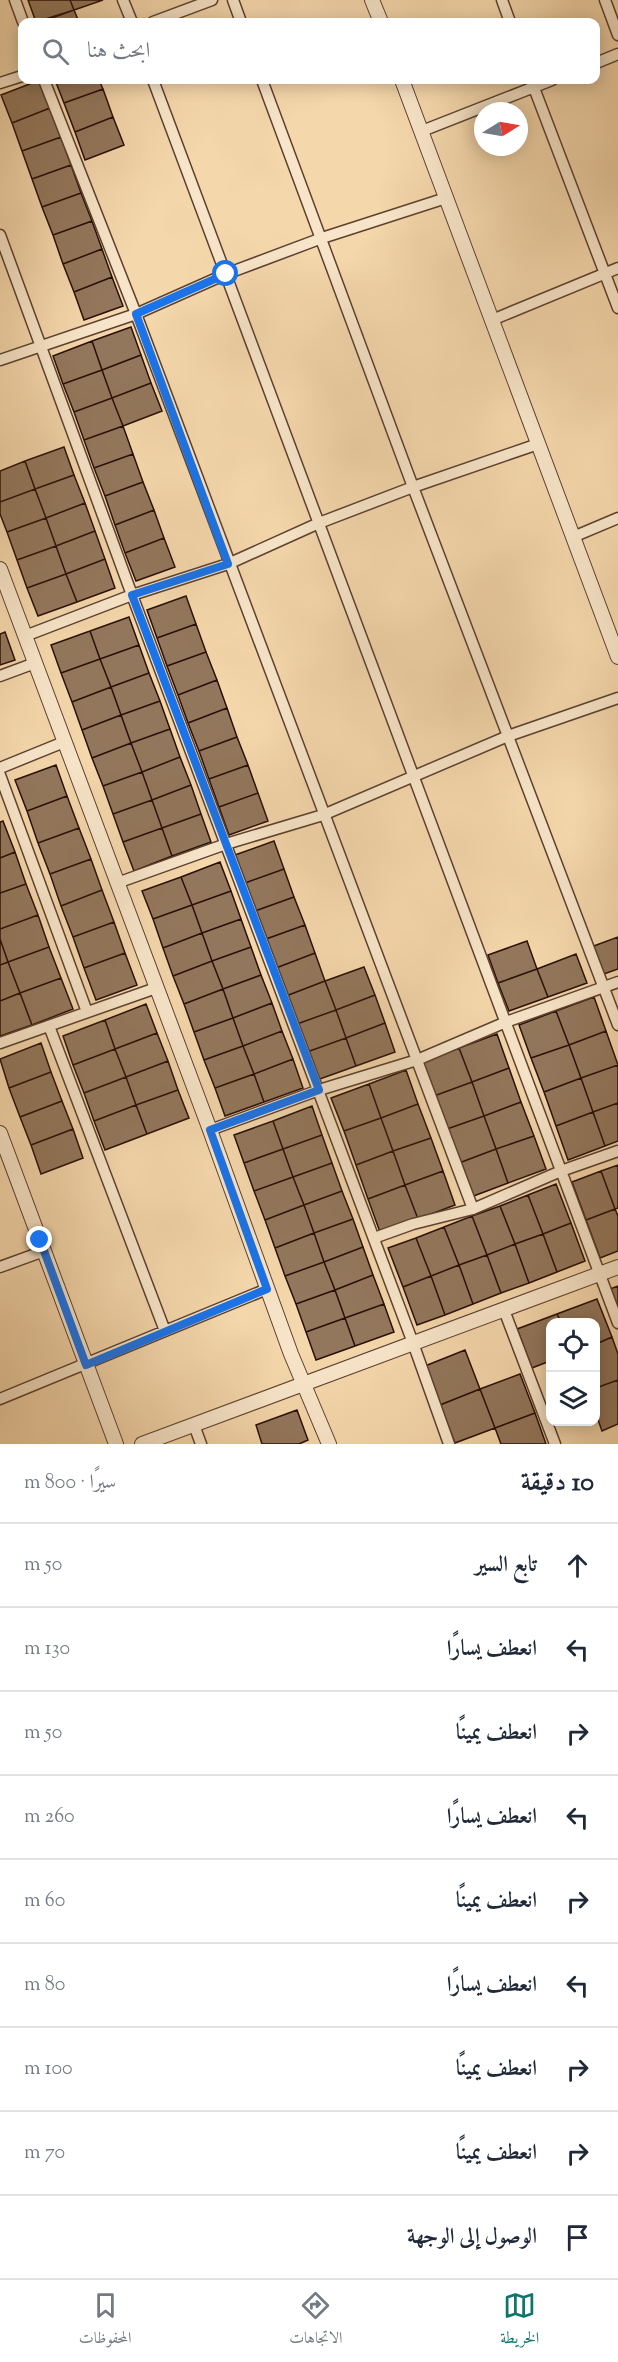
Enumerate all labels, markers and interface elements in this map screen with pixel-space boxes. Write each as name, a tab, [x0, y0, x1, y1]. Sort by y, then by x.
search box	[18, 18, 600, 84]
icon: search	[39, 35, 72, 68]
text: ابحث هنا	[87, 36, 150, 68]
north arrow	[474, 102, 528, 156]
route start	[212, 260, 238, 286]
route end	[26, 1226, 52, 1252]
map controls	[546, 1318, 600, 1426]
button: locate	[546, 1318, 600, 1372]
button: layers	[546, 1372, 600, 1426]
text: 10 دقيقة	[521, 1465, 594, 1502]
text: سيرًا · 800 m	[24, 1469, 116, 1498]
icon: ahead	[561, 1549, 594, 1582]
text: تابع السير	[475, 1550, 537, 1582]
text: 50 m	[24, 1551, 62, 1580]
icon: left	[561, 1633, 594, 1666]
text: انعطف يسارًا	[447, 1634, 537, 1666]
text: 130 m	[24, 1635, 70, 1664]
icon: right	[561, 1717, 594, 1750]
text: انعطف يمينًا	[456, 1718, 537, 1750]
text: 50 m	[24, 1719, 62, 1748]
icon: left	[561, 1801, 594, 1834]
text: انعطف يسارًا	[447, 1802, 537, 1834]
text: 260 m	[24, 1803, 75, 1832]
icon: right	[561, 1885, 594, 1918]
text: انعطف يمينًا	[456, 1886, 537, 1918]
text: 60 m	[24, 1887, 65, 1916]
icon: left	[561, 1969, 594, 2002]
text: انعطف يسارًا	[447, 1970, 537, 2002]
text: 80 m	[24, 1971, 65, 2000]
icon: right	[561, 2053, 594, 2086]
text: انعطف يمينًا	[456, 2054, 537, 2086]
text: 100 m	[24, 2055, 73, 2084]
icon: right	[561, 2137, 594, 2170]
text: انعطف يمينًا	[456, 2138, 537, 2170]
text: 70 m	[24, 2139, 65, 2168]
icon: arrive	[561, 2221, 594, 2254]
text: الوصول إلى الوجهة	[407, 2222, 537, 2254]
tab: المحفوظات	[79, 2289, 132, 2353]
tab: الاتجاهات	[289, 2289, 343, 2353]
tab: الخريطة	[500, 2289, 539, 2353]

